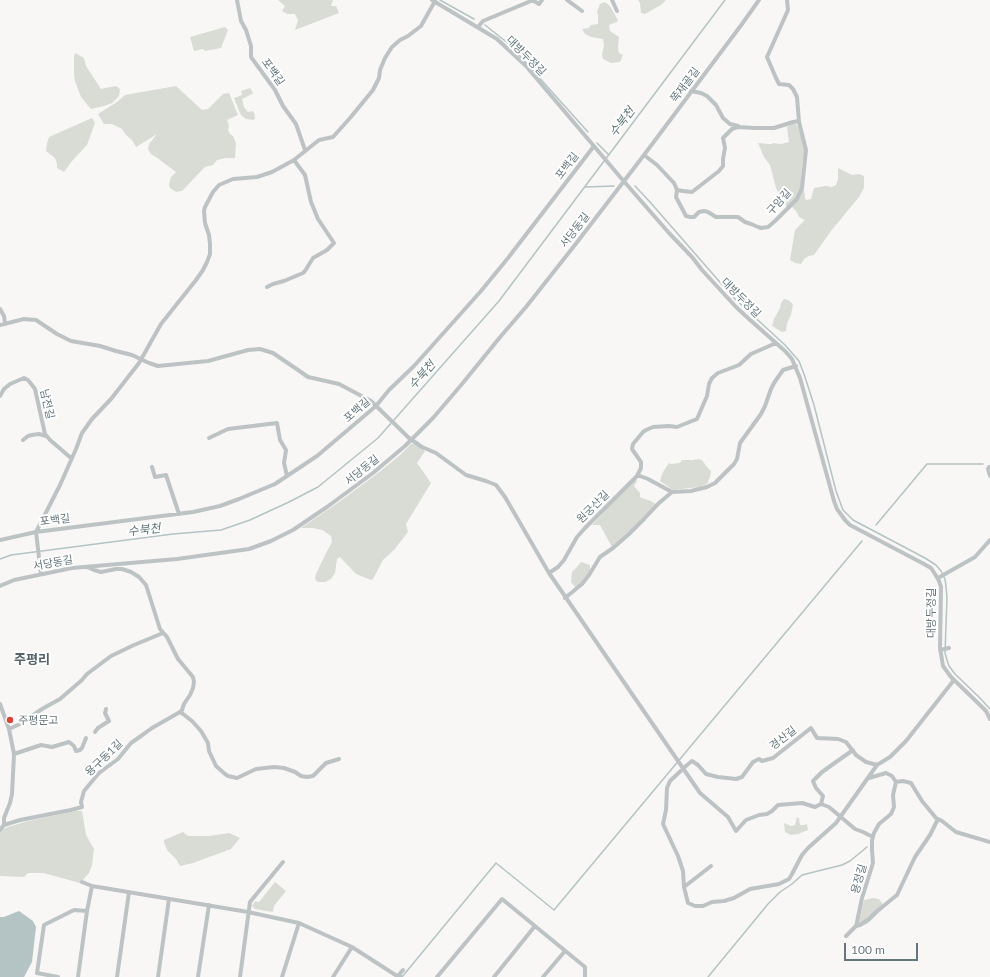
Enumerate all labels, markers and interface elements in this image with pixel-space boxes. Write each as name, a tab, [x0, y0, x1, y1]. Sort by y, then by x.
street label: 대방두정길	[503, 33, 549, 79]
street label: 포백길	[259, 56, 287, 88]
street label: 쪽재골길	[668, 65, 702, 105]
water label: 수북천	[606, 104, 638, 140]
street label: 포백길	[553, 150, 581, 182]
street label: 구암길	[764, 186, 794, 218]
street label: 서당동길	[557, 210, 593, 250]
street label: 대방두정길	[718, 275, 764, 321]
water label: 수북천	[406, 358, 438, 392]
street label: 남전길	[37, 388, 57, 420]
street label: 포백길	[341, 395, 373, 425]
street label: 서당동길	[342, 452, 382, 488]
street label: 원궁산길	[574, 488, 612, 526]
street label: 포백길	[39, 512, 71, 528]
water label: 수북천	[127, 521, 161, 539]
street label: 서당동길	[32, 553, 74, 573]
street label: 대방두정길	[924, 588, 938, 638]
district label: 주평리	[14, 652, 50, 668]
place label: 주평문고	[18, 713, 58, 727]
marker: 주평문고	[5, 715, 15, 725]
street label: 경산길	[767, 723, 799, 753]
street label: 용구동1길	[83, 737, 125, 779]
street label: 용정길	[848, 863, 870, 895]
scale bar	[846, 935, 920, 961]
text: 100 m	[851, 942, 885, 957]

